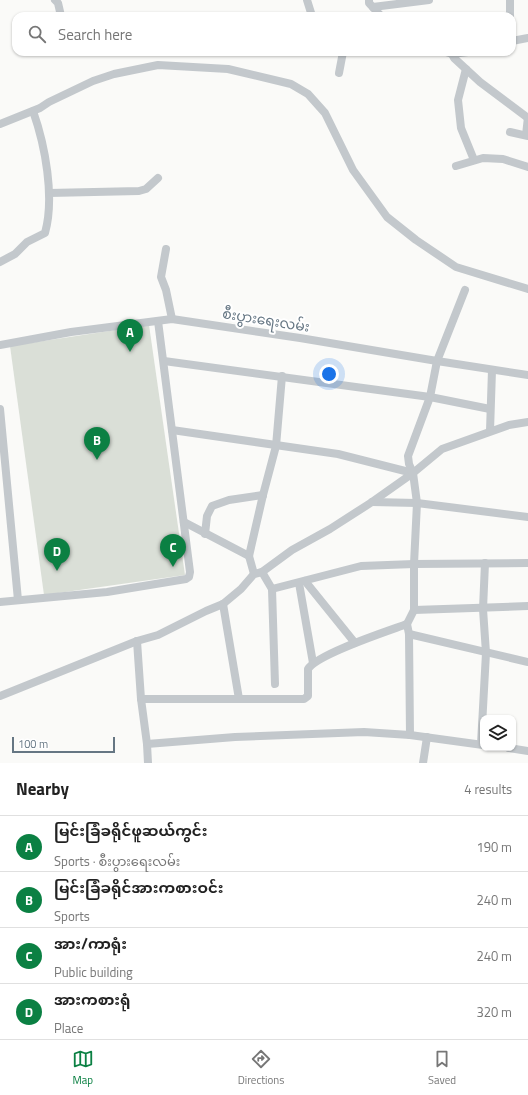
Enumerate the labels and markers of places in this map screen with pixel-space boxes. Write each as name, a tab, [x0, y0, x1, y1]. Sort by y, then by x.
pin: A	[117, 319, 143, 352]
pin: B	[84, 427, 110, 460]
pin: C	[160, 534, 186, 567]
pin: D	[44, 538, 70, 571]

